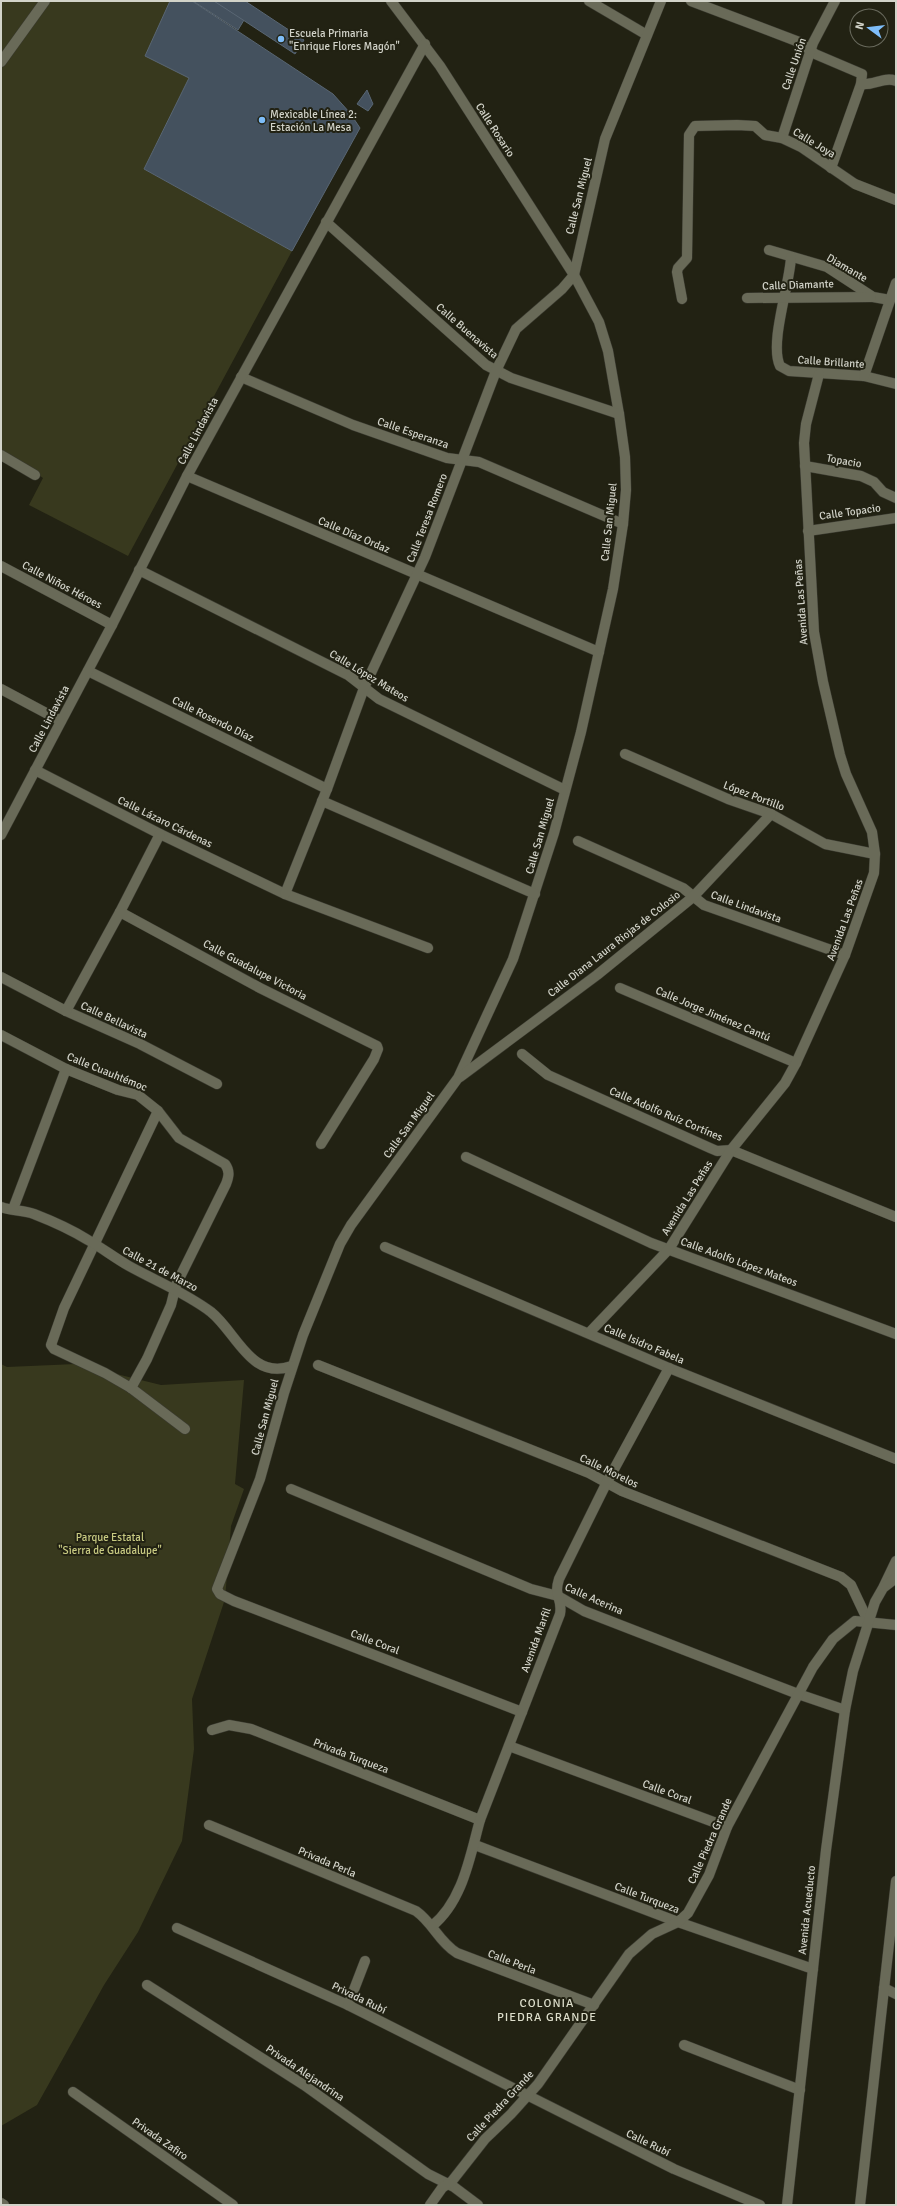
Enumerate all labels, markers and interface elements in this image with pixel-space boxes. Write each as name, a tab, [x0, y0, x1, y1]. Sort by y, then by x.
north arrow	[849, 8, 889, 48]
text: N	[853, 20, 867, 31]
place label: Escuela Primaria "Enrique Flores Magón"	[289, 27, 400, 53]
marker: Escuela Primaria "Enrique Flores Magón"	[276, 34, 286, 44]
street label: Calle Unión	[779, 36, 809, 92]
street label: Calle Rosario	[473, 101, 517, 160]
place label: Mexicable Línea 2: Estación La Mesa	[270, 108, 357, 134]
marker: Mexicable Línea 2: Estación La Mesa	[257, 115, 267, 125]
street label: Calle Joya	[790, 125, 838, 161]
street label: Calle San Miguel	[563, 156, 595, 236]
street label: Diamante	[824, 251, 870, 285]
street label: Calle Diamante	[762, 277, 834, 293]
street label: Calle Buenavista	[433, 301, 501, 362]
street label: Calle Brillante	[797, 353, 865, 371]
street label: Calle Lindavista	[175, 395, 221, 467]
street label: Calle Esperanza	[376, 415, 451, 451]
street label: Topacio	[825, 452, 863, 471]
street label: Calle Teresa Romero	[404, 471, 450, 564]
street label: Calle San Miguel	[598, 482, 620, 562]
street label: Calle Topacio	[818, 501, 882, 523]
street label: Calle Díaz Ordaz	[316, 514, 392, 556]
street label: Calle Niños Héroes	[20, 558, 104, 612]
street label: Avenida Las Peñas	[792, 558, 810, 645]
street label: Calle López Mateos	[327, 647, 411, 705]
street label: Calle Lindavista	[26, 683, 72, 755]
street label: Calle Rosendo Díaz	[170, 694, 256, 744]
street label: López Portillo	[721, 778, 787, 814]
street label: Calle Lázaro Cárdenas	[116, 793, 215, 851]
street label: Calle San Miguel	[523, 796, 557, 876]
street label: Avenida Las Peñas	[824, 877, 866, 963]
street label: Calle Diana Laura Riojas de Colosio	[545, 888, 683, 1000]
street label: Calle Lindavista	[709, 888, 783, 926]
street label: Calle Guadalupe Victoria	[201, 937, 310, 1003]
street label: Calle Jorge Jiménez Cantú	[654, 984, 772, 1044]
street label: Calle Bellavista	[78, 999, 150, 1041]
street label: Calle Cuauhtémoc	[65, 1050, 149, 1094]
street label: Calle Adolfo Ruíz Cortínes	[607, 1084, 725, 1144]
street label: Calle San Miguel	[381, 1089, 437, 1161]
street label: Avenida Las Peñas	[659, 1158, 715, 1238]
street label: Calle Adolfo López Mateos	[679, 1235, 799, 1289]
street label: Calle 21 de Marzo	[120, 1244, 200, 1294]
street label: Calle Isidro Fabela	[602, 1321, 687, 1367]
street label: Calle San Miguel	[249, 1377, 281, 1457]
street label: Calle Morelos	[577, 1451, 641, 1491]
park label: Parque Estatal "Sierra de Guadalupe"	[58, 1531, 162, 1557]
street label: Calle Acerina	[563, 1580, 626, 1618]
street label: Avenida Marfil	[518, 1606, 554, 1674]
street label: Calle Coral	[349, 1627, 401, 1657]
street label: Privada Turqueza	[311, 1736, 391, 1777]
street label: Calle Coral	[641, 1777, 693, 1807]
street label: Calle Piedra Grande	[685, 1796, 735, 1886]
street label: Privada Perla	[296, 1844, 358, 1880]
street label: Avenida Acueducto	[796, 1865, 818, 1955]
street label: Calle Turqueza	[613, 1880, 682, 1917]
street label: Calle Perla	[486, 1947, 538, 1977]
street label: Privada Rubí	[330, 1979, 388, 2017]
district label: COLONIA PIEDRA GRANDE	[497, 1996, 597, 2025]
street label: Privada Alejandrina	[263, 2042, 347, 2104]
street label: Calle Piedra Grande	[464, 2068, 536, 2144]
street label: Privada Zafiro	[130, 2115, 191, 2163]
street label: Calle Rubí	[624, 2127, 672, 2159]

